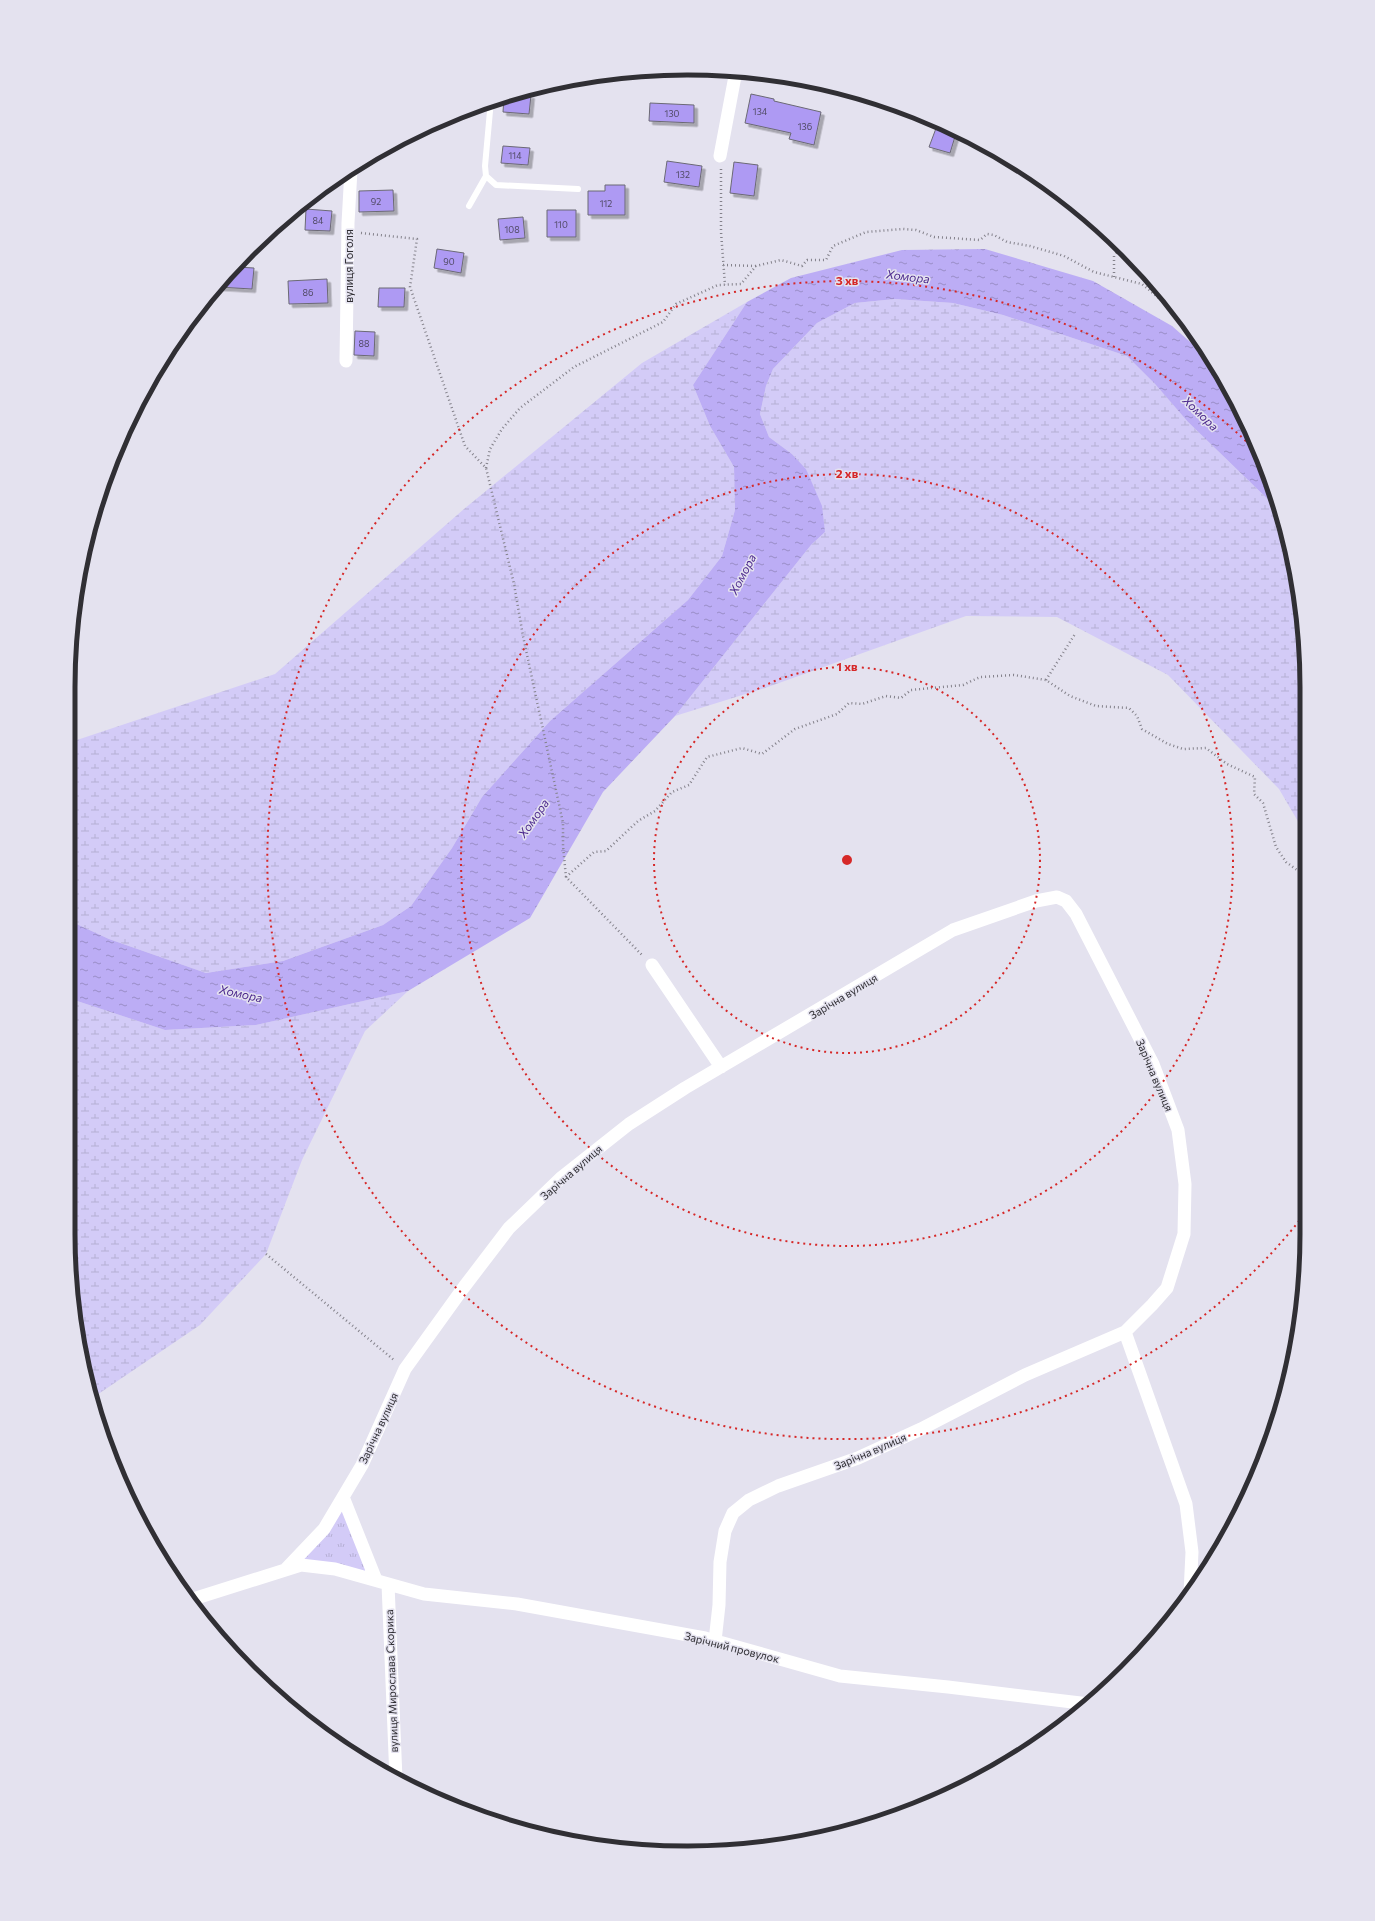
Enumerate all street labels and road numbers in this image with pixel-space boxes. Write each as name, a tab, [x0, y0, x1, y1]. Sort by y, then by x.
street label: вулиця Гоголя	[342, 229, 355, 303]
street label: Зарічна вулиця	[807, 971, 879, 1021]
street label: Зарічна вулиця	[1134, 1037, 1176, 1113]
street label: Зарічна вулиця	[538, 1142, 604, 1202]
street label: Зарічна вулиця	[356, 1390, 400, 1466]
street label: Зарічна вулиця	[832, 1430, 908, 1472]
street label: вулиця Мирослава Скорика	[382, 1609, 400, 1753]
street label: Зарічний провулок	[683, 1629, 781, 1665]

